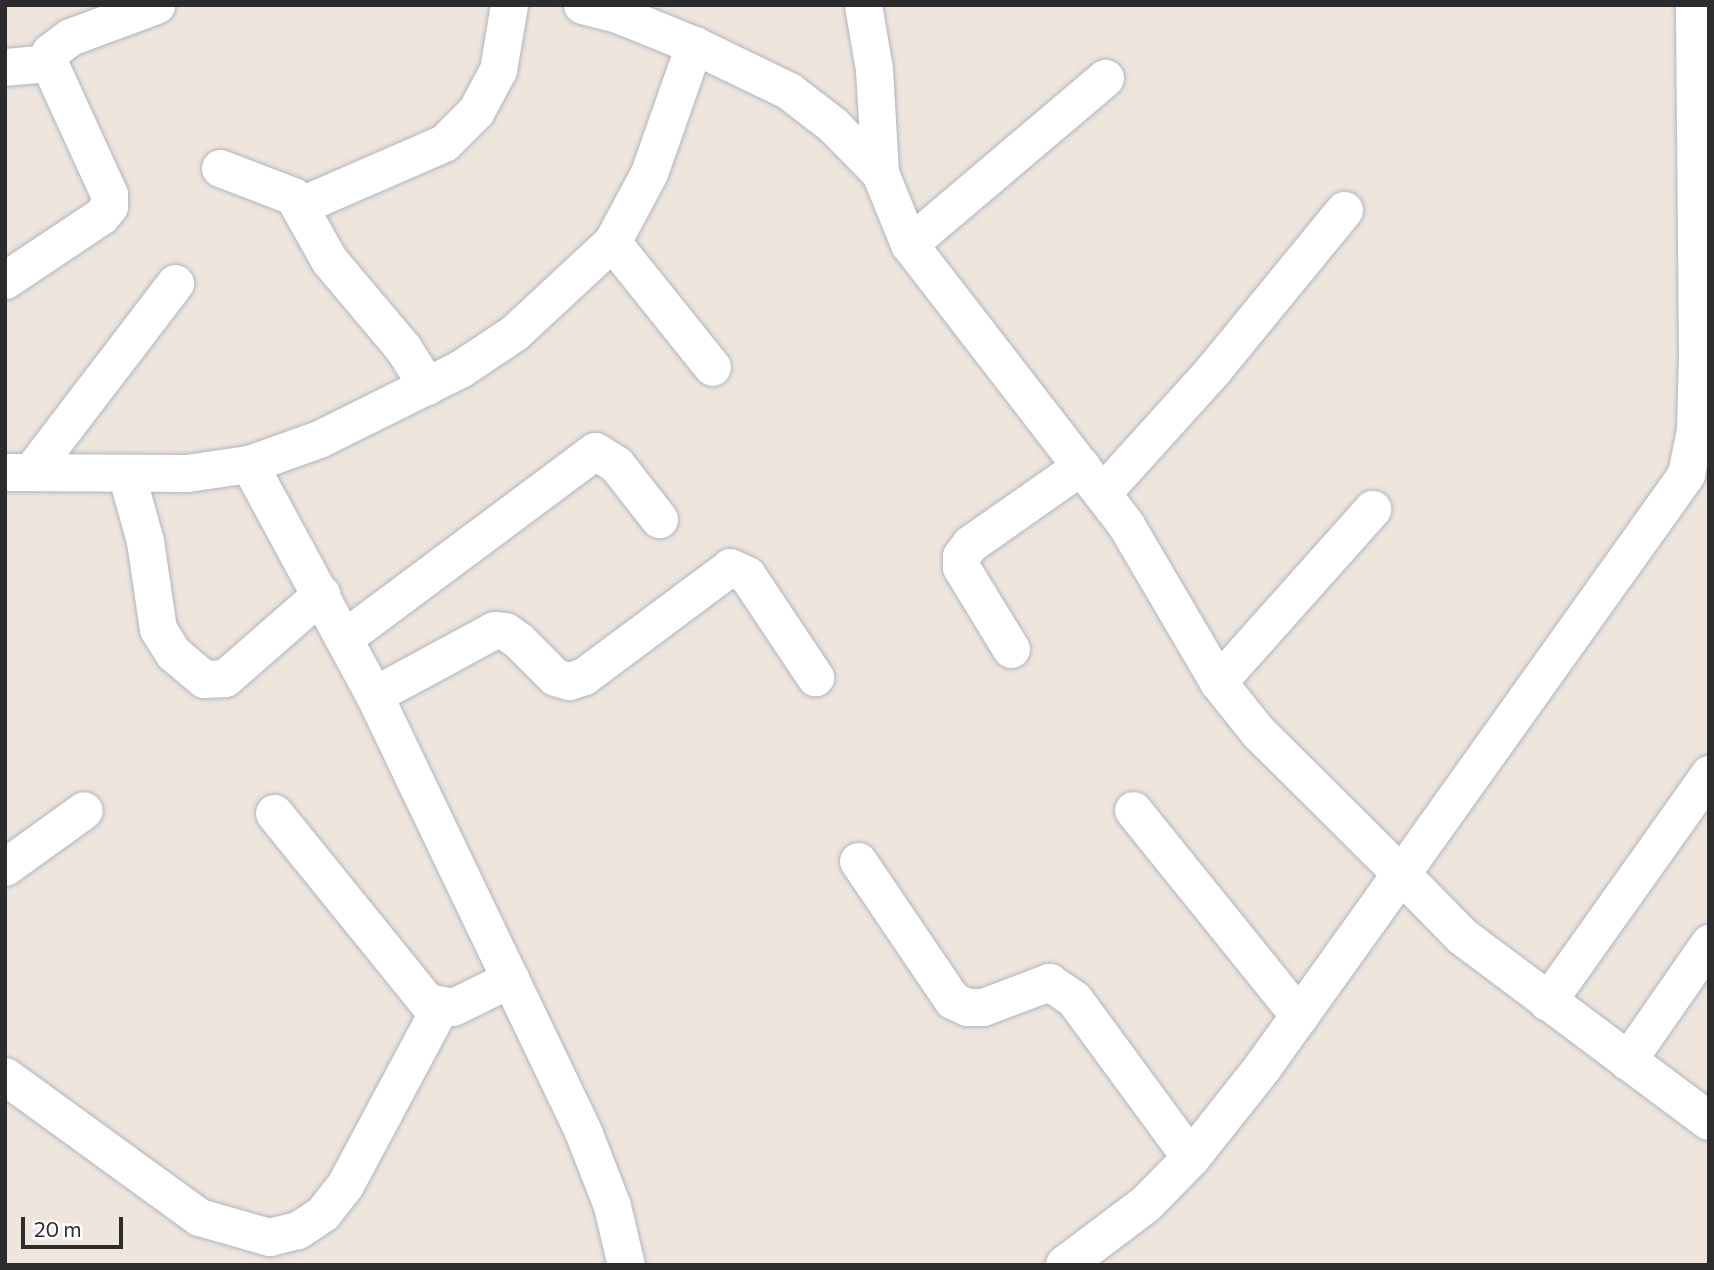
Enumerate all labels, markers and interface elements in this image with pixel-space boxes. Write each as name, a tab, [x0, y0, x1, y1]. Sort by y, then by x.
scale bar	[24, 1204, 126, 1248]
text: 20 m	[34, 1216, 82, 1241]

